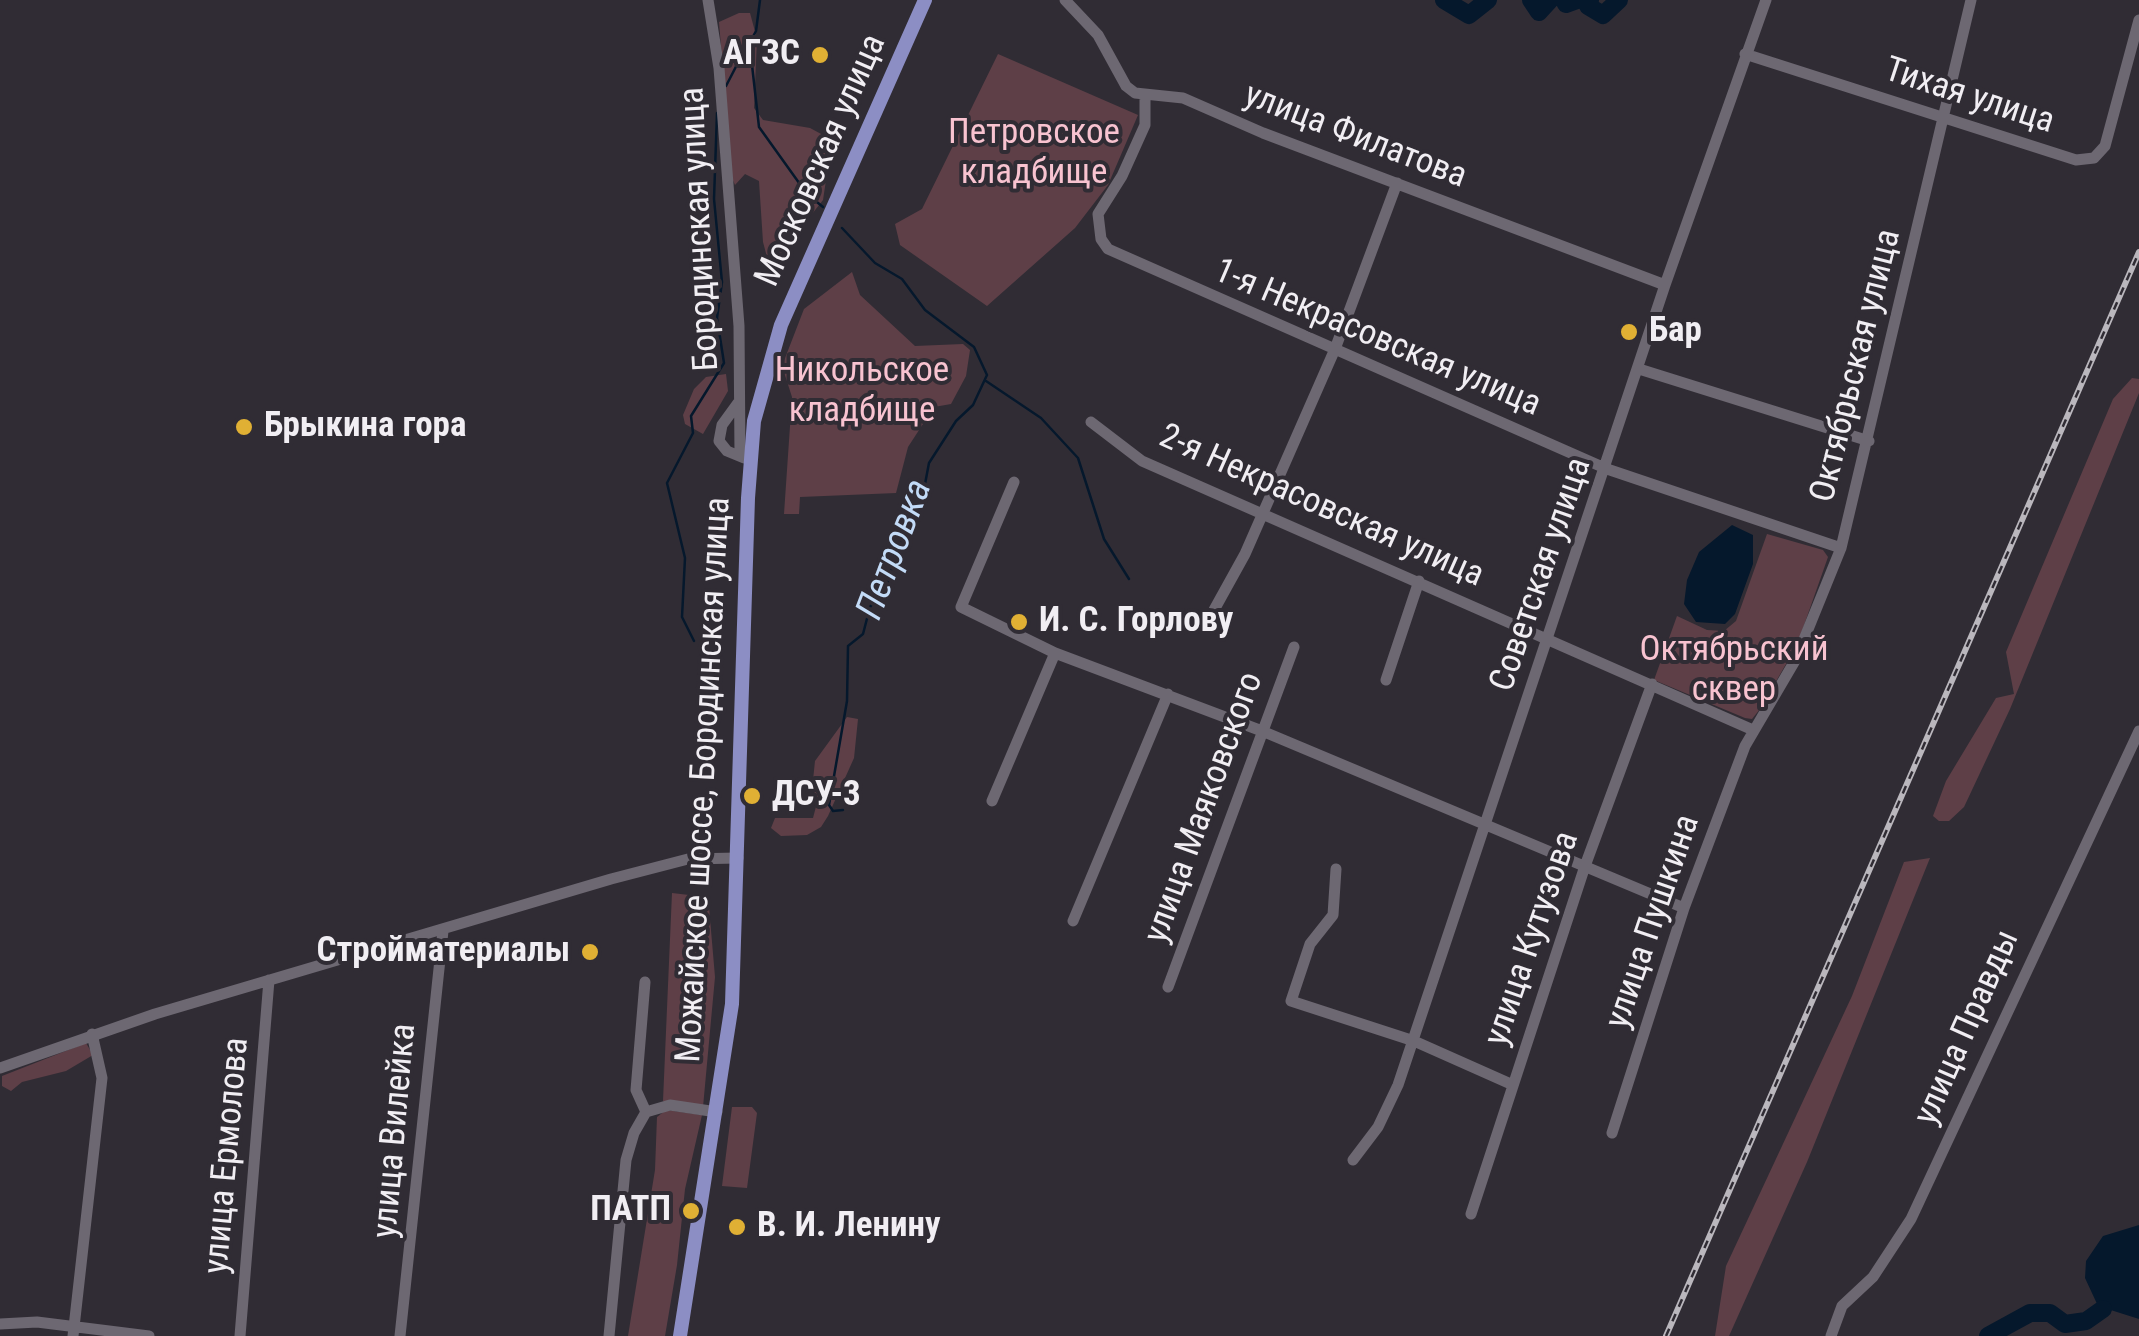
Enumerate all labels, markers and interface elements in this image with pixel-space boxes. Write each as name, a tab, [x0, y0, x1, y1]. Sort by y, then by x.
street label: Московская улица	[748, 29, 896, 293]
place label: АГЗС	[723, 34, 800, 76]
marker: АГЗС	[809, 44, 831, 66]
street label: Тихая улица	[1879, 50, 2059, 144]
street label: улица Филатова	[1238, 75, 1472, 199]
street label: Бородинская улица	[673, 86, 729, 372]
park label: Петровское кладбище	[948, 113, 1120, 195]
street label: Октябрьская улица	[1803, 225, 1911, 507]
street label: 1-я Некрасовская улица	[1207, 251, 1547, 427]
place label: Бар	[1649, 311, 1702, 353]
marker: Бар	[1618, 321, 1640, 343]
park label: Никольское кладбище	[775, 351, 949, 433]
place label: Брыкина гора	[264, 406, 466, 448]
marker: Брыкина гора	[233, 416, 255, 438]
street label: 2-я Некрасовская улица	[1152, 417, 1490, 597]
street label: Советская улица	[1482, 453, 1602, 697]
water label: Петровка	[849, 474, 943, 626]
street label: Можайское шоссе, Бородинская улица	[669, 496, 741, 1064]
place label: И. С. Горлову	[1039, 601, 1233, 643]
marker: И. С. Горлову	[1008, 611, 1030, 633]
park label: Октябрьский сквер	[1640, 630, 1828, 712]
street label: улица Маяковского	[1137, 667, 1273, 949]
place label: ДСУ-3	[772, 775, 861, 817]
marker: ДСУ-3	[741, 785, 763, 807]
street label: улица Пушкина	[1598, 810, 1710, 1034]
street label: улица Кутузова	[1477, 827, 1589, 1051]
street label: улица Правды	[1906, 924, 2030, 1132]
place label: Стройматериалы	[317, 931, 570, 973]
marker: Стройматериалы	[579, 941, 601, 963]
street label: улица Вилейка	[366, 1022, 426, 1240]
street label: улица Ермолова	[197, 1036, 259, 1276]
place label: ПАТП	[590, 1190, 671, 1232]
marker: ПАТП	[680, 1200, 702, 1222]
place label: В. И. Ленину	[757, 1206, 941, 1248]
marker: В. И. Ленину	[726, 1216, 748, 1238]

